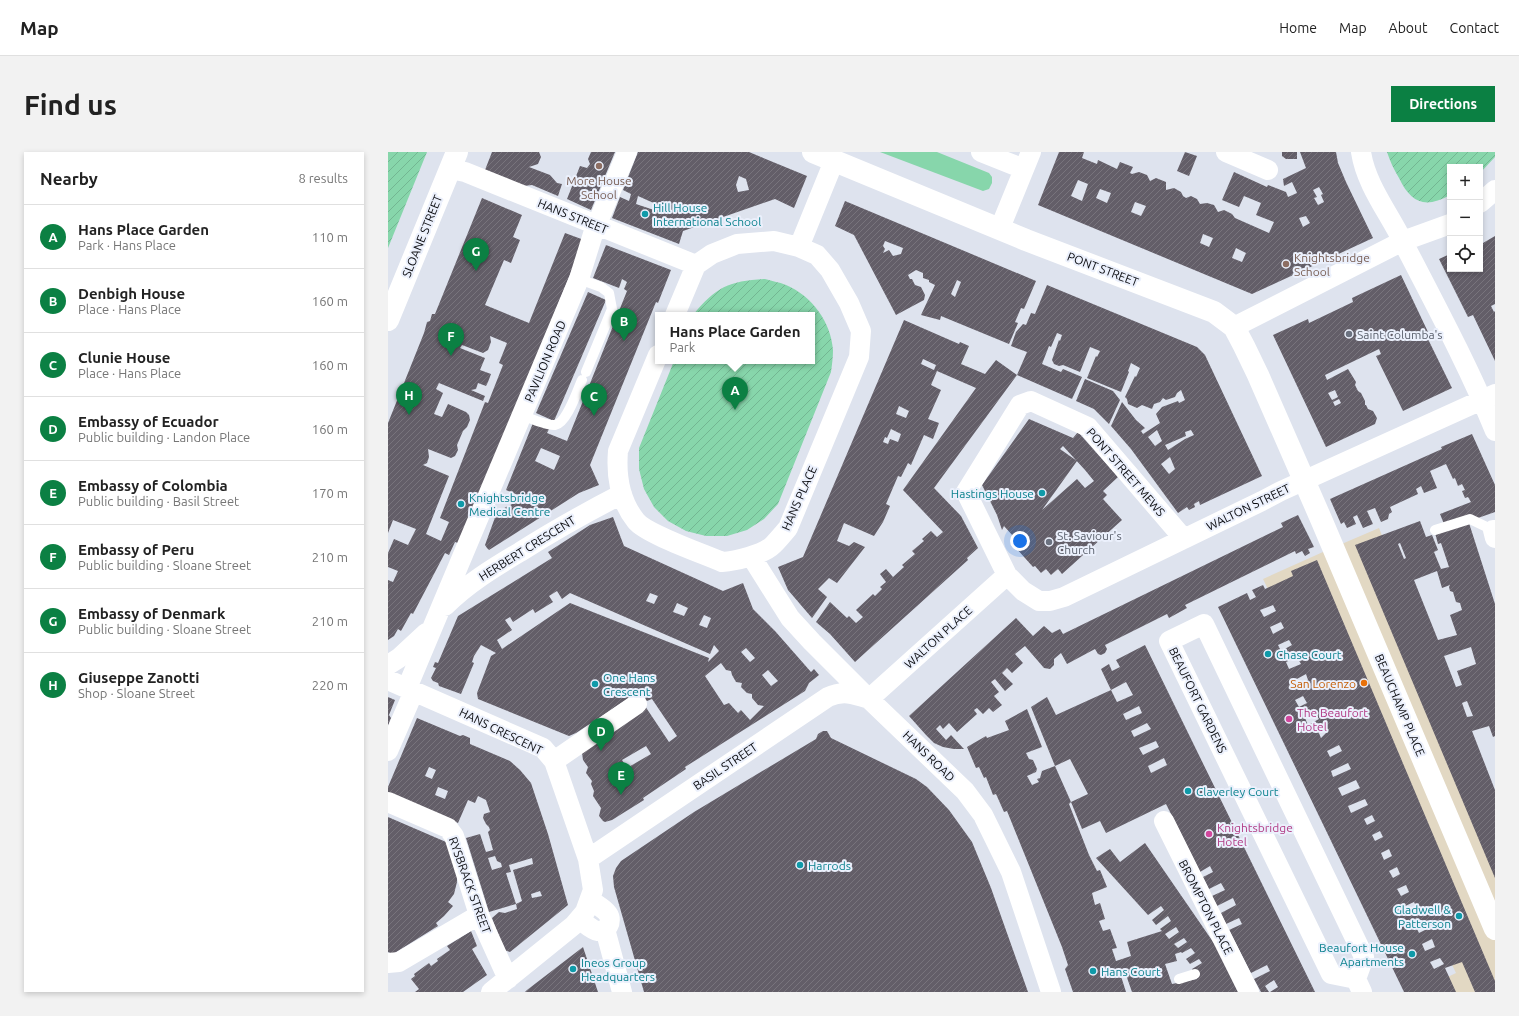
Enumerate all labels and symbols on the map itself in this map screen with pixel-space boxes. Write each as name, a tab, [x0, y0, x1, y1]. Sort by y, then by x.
marker: More House School	[594, 161, 604, 171]
place label: More House School	[566, 174, 632, 201]
street label: SLOANE STREET	[400, 193, 445, 279]
street label: HANS STREET	[536, 196, 610, 236]
place label: Hill House International School	[653, 201, 761, 228]
marker: Hill House International School	[640, 209, 650, 219]
pin: G	[463, 238, 489, 271]
street label: PONT STREET	[1066, 249, 1141, 289]
place label: Knightsbridge School	[1294, 251, 1370, 278]
marker: Knightsbridge School	[1281, 259, 1291, 269]
pin: B	[611, 308, 637, 341]
street label: PAVILION ROAD	[522, 318, 568, 404]
pin: F	[438, 323, 464, 356]
place label: Saint Columba's	[1357, 328, 1443, 341]
marker: Saint Columba's	[1344, 329, 1354, 339]
pin: A	[722, 377, 748, 410]
pin: H	[396, 382, 422, 415]
pin: C	[581, 383, 607, 416]
street label: PONT STREET MEWS	[1084, 425, 1168, 519]
street label: HANS PLACE	[779, 464, 819, 532]
street label: WALTON STREET	[1204, 481, 1292, 533]
place label: Hastings House	[951, 487, 1034, 500]
marker: Hastings House	[1037, 488, 1047, 498]
place label: Knightsbridge Medical Centre	[469, 491, 550, 518]
marker: Knightsbridge Medical Centre	[456, 499, 466, 509]
street label: HERBERT CRESCENT	[476, 513, 578, 583]
place label: St. Saviour's Church	[1057, 529, 1122, 556]
your location	[1010, 531, 1030, 551]
marker: St. Saviour's Church	[1044, 537, 1054, 547]
street label: WALTON PLACE	[902, 603, 975, 671]
street label: BEAUFORT GARDENS	[1167, 645, 1229, 755]
place label: Chase Court	[1276, 648, 1342, 661]
marker: Chase Court	[1263, 649, 1273, 659]
street label: BEAUCHAMP PLACE	[1373, 652, 1428, 758]
place label: One Hans Crescent	[603, 671, 655, 698]
place label: San Lorenzo	[1290, 677, 1356, 690]
marker: San Lorenzo	[1359, 678, 1369, 688]
marker: One Hans Crescent	[590, 679, 600, 689]
street label: HANS CRESCENT	[457, 705, 545, 757]
place label: The Beaufort Hotel	[1297, 706, 1368, 733]
marker: The Beaufort Hotel	[1284, 714, 1294, 724]
pin: D	[588, 718, 614, 751]
street label: HANS ROAD	[900, 728, 958, 784]
street label: BASIL STREET	[691, 740, 760, 792]
pin: E	[608, 762, 634, 795]
place label: Claverley Court	[1196, 785, 1279, 798]
marker: Claverley Court	[1183, 786, 1193, 796]
place label: Knightsbridge Hotel	[1217, 821, 1293, 848]
marker: Knightsbridge Hotel	[1204, 829, 1214, 839]
street label: RYSBRACK STREET	[447, 835, 494, 935]
street label: BROMPTON PLACE	[1176, 857, 1236, 957]
place label: Harrods	[808, 859, 851, 872]
marker: Harrods	[795, 860, 805, 870]
place label: Gladwell & Patterson	[1394, 903, 1451, 930]
marker: Gladwell & Patterson	[1454, 911, 1464, 921]
place label: Beaufort House Apartments	[1319, 941, 1404, 968]
marker: Beaufort House Apartments	[1407, 949, 1417, 959]
place label: Ineos Group Headquarters	[581, 956, 655, 983]
marker: Ineos Group Headquarters	[568, 964, 578, 974]
place label: Hans Court	[1101, 965, 1161, 978]
marker: Hans Court	[1088, 966, 1098, 976]

